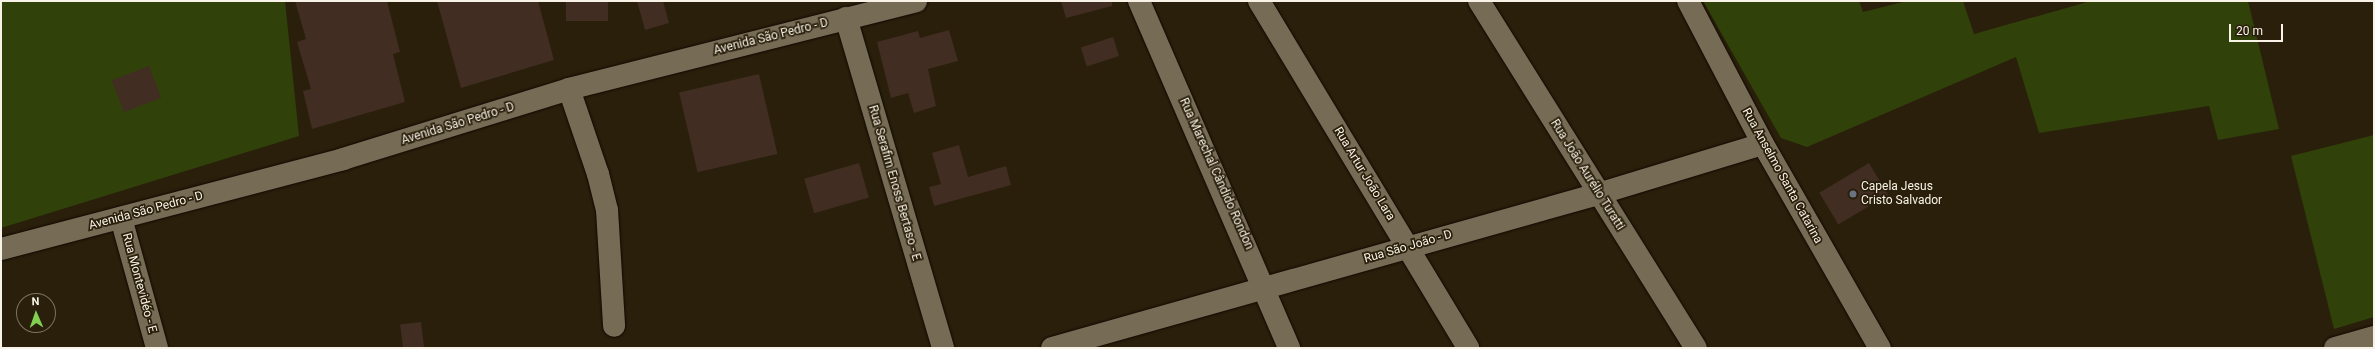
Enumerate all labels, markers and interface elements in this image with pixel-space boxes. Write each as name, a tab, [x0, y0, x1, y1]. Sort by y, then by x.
street label: Avenida São Pedro - D	[712, 16, 830, 58]
scale bar	[2231, 16, 2285, 42]
text: 20 m	[2236, 24, 2263, 38]
street label: Rua Marechal Cândido Rondon	[1176, 96, 1256, 252]
street label: Avenida São Pedro - D	[400, 100, 516, 148]
street label: Rua Serafim Enoss Bertaso - E	[865, 104, 923, 262]
street label: Rua Anselmo Santa Catarina	[1739, 106, 1825, 246]
street label: Rua João Aurélio Turatti	[1547, 117, 1627, 233]
street label: Rua Artur João Lara	[1330, 125, 1398, 223]
place label: Capela Jesus Cristo Salvador	[1861, 180, 1942, 208]
street label: Avenida São Pedro - D	[87, 189, 205, 233]
marker: Capela Jesus Cristo Salvador	[1848, 189, 1858, 199]
street label: Rua São João - D	[1362, 228, 1454, 266]
street label: Rua Montevidéo - E	[119, 232, 159, 334]
north arrow	[16, 293, 56, 333]
text: N	[31, 295, 40, 308]

